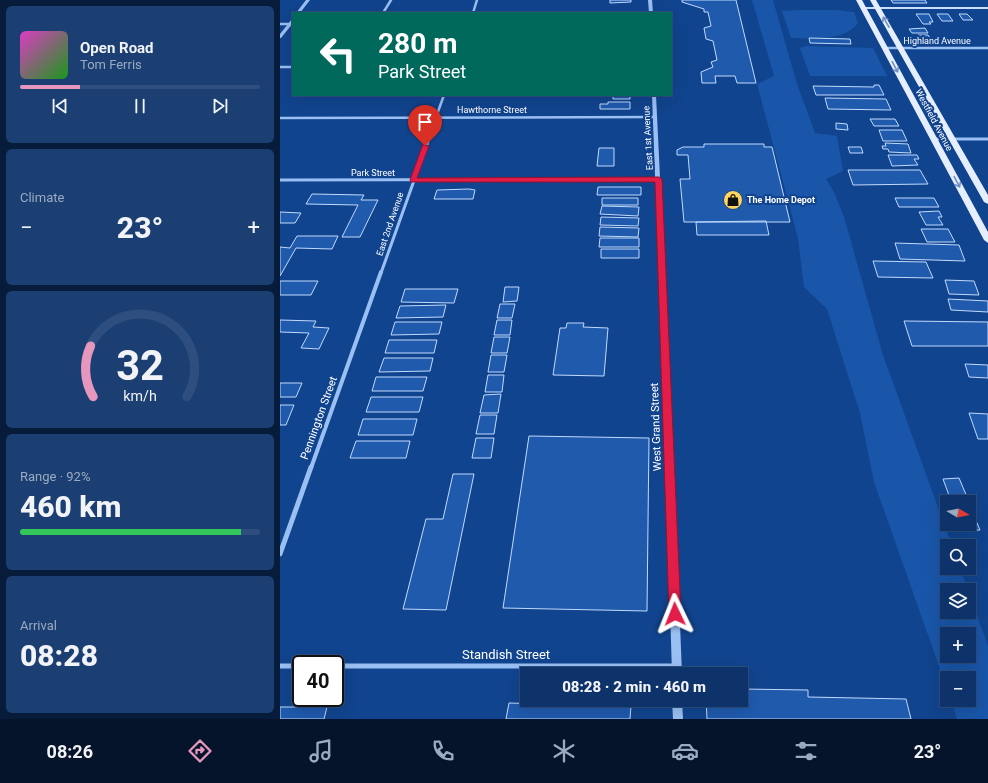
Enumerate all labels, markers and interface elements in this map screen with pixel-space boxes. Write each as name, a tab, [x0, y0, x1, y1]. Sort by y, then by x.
one-way arrow	[881, 17, 889, 29]
text: 280 m	[378, 27, 457, 60]
icon: left	[312, 28, 364, 80]
street label: Highland Avenue	[903, 36, 971, 46]
text: Open Road	[80, 39, 154, 57]
text: Tom Ferris	[80, 57, 142, 72]
text: Park Street	[378, 61, 466, 82]
one-way arrow	[892, 61, 900, 73]
street label: Westfield Avenue	[913, 87, 955, 153]
icon: previous	[49, 95, 71, 117]
icon: pause	[129, 95, 151, 117]
icon: next	[209, 95, 231, 117]
pin	[408, 105, 442, 146]
street label: Hawthorne Street	[457, 105, 527, 115]
street label: East 1st Avenue	[641, 105, 655, 170]
icon: arrive	[414, 111, 436, 133]
street label: Park Street	[351, 168, 395, 178]
one-way arrow	[953, 175, 961, 187]
shop icon: The Home Depot	[722, 189, 744, 211]
text: Climate	[20, 190, 64, 205]
street label: East 2nd Avenue	[374, 191, 406, 257]
place label: The Home Depot	[747, 195, 815, 205]
text: 23°	[117, 210, 163, 245]
text: −	[20, 215, 33, 240]
text: +	[248, 215, 260, 240]
text: 32	[116, 341, 164, 390]
street label: Pennington Street	[298, 374, 340, 461]
street label: West Grand Street	[648, 382, 664, 471]
text: km/h	[123, 388, 157, 404]
text: Range · 92%	[20, 469, 90, 484]
text: 460 km	[20, 489, 122, 524]
north arrow	[940, 495, 976, 531]
map controls	[940, 495, 976, 707]
button: search	[940, 539, 976, 575]
button: layers	[940, 583, 976, 619]
position arrow	[654, 593, 696, 635]
text: Arrival	[20, 618, 57, 633]
button: +	[940, 627, 976, 663]
text: 08:28	[20, 638, 98, 673]
street label: Standish Street	[462, 647, 550, 662]
speed limit sign: 40	[292, 655, 344, 707]
button: −	[940, 671, 976, 707]
text: 08:28 · 2 min · 460 m	[562, 678, 706, 696]
icon: directions	[186, 737, 214, 765]
icon: music	[307, 737, 335, 765]
icon: phone	[429, 737, 457, 765]
icon: climate	[550, 737, 578, 765]
icon: car	[671, 737, 699, 765]
icon: filters	[792, 737, 820, 765]
text: 08:26	[47, 741, 93, 762]
text: 23°	[914, 741, 941, 762]

